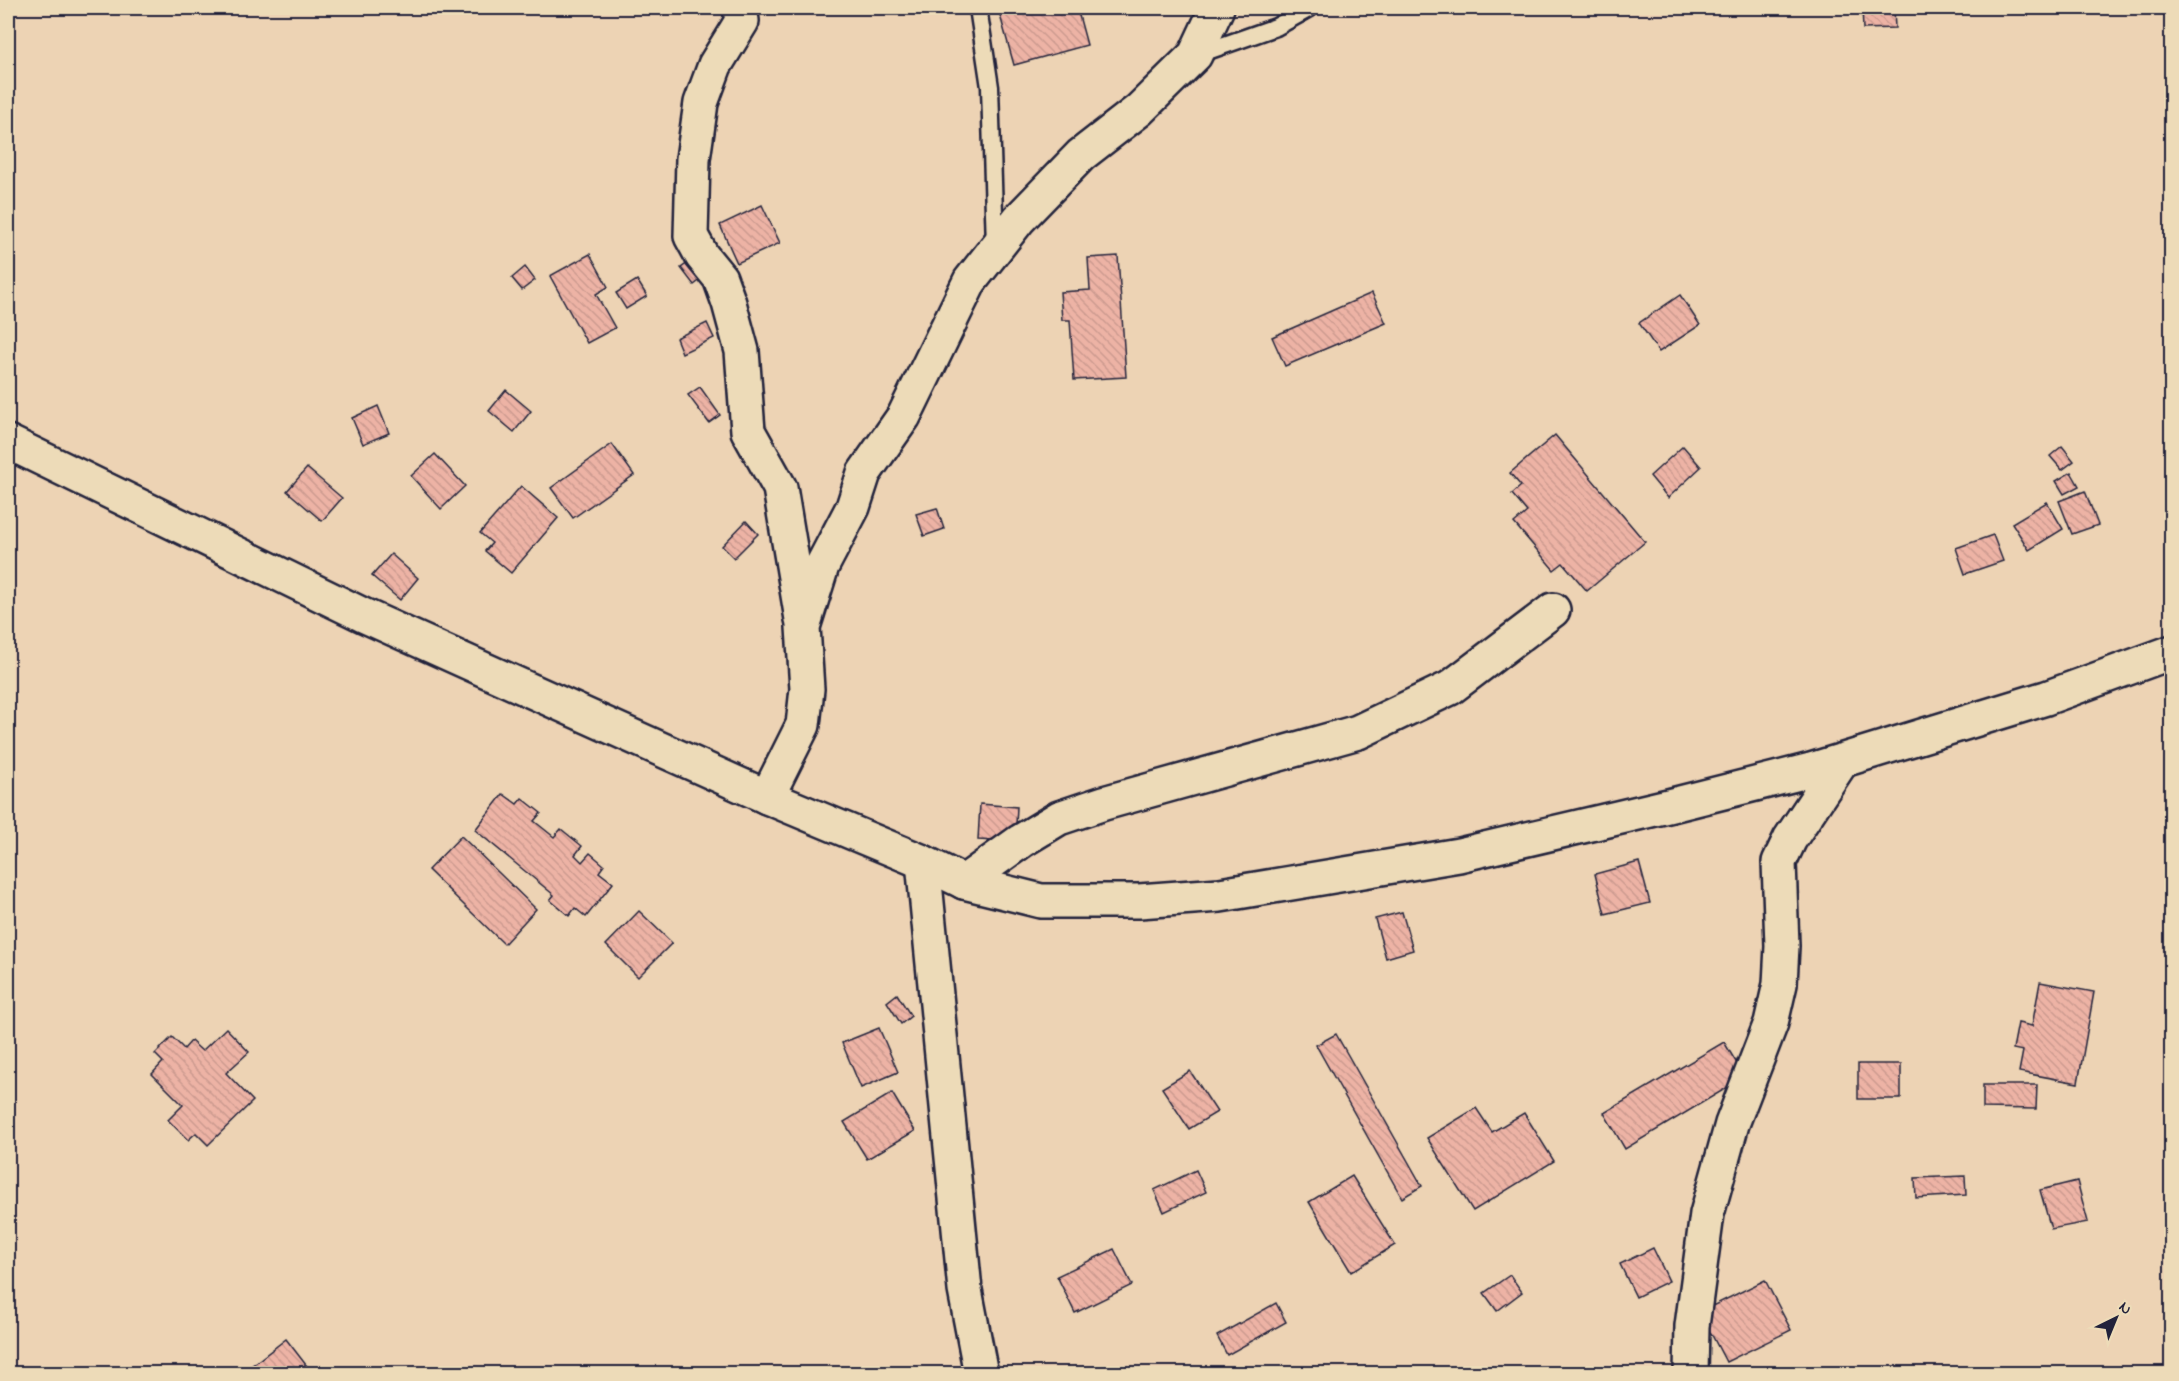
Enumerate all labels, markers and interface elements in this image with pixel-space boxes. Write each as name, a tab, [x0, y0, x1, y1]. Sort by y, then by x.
north arrow	[2086, 1288, 2146, 1348]
text: N	[2113, 1296, 2137, 1321]

